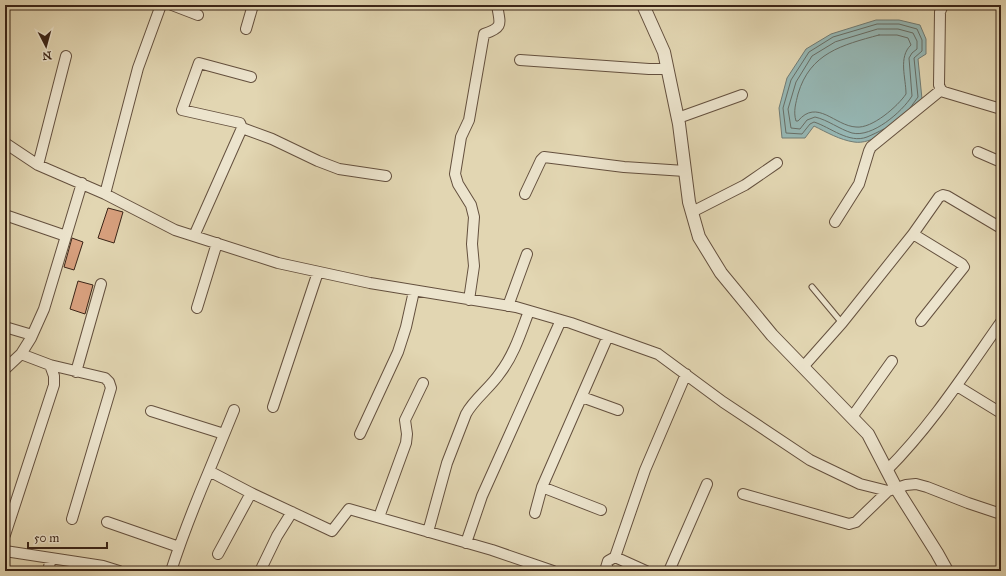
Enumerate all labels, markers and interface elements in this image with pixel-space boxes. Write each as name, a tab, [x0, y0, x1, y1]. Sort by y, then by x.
north arrow	[26, 26, 66, 66]
text: N	[41, 48, 52, 62]
scale bar	[28, 524, 107, 550]
text: 50 m	[34, 531, 59, 545]

